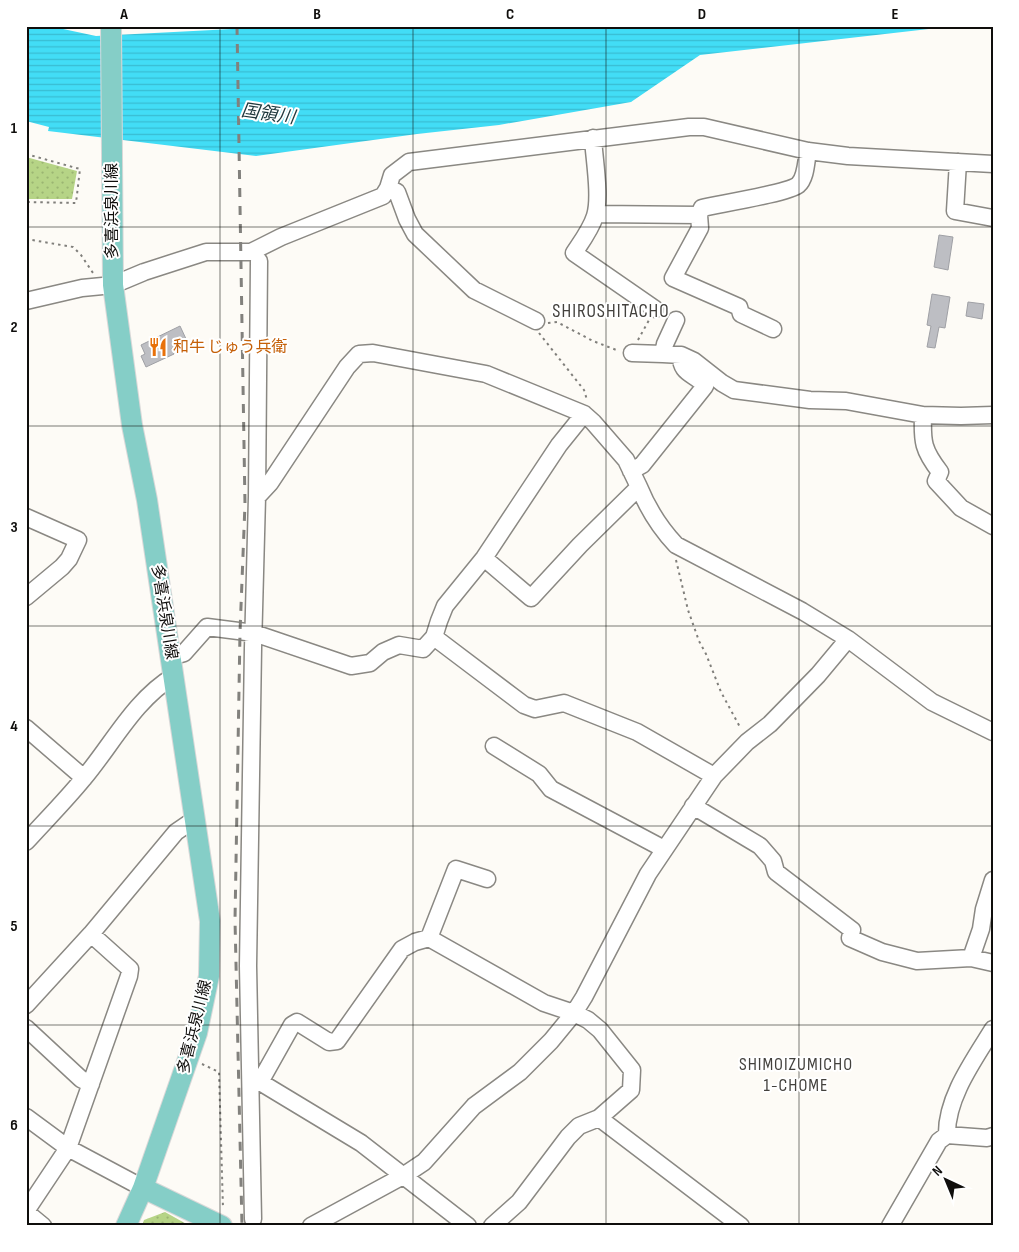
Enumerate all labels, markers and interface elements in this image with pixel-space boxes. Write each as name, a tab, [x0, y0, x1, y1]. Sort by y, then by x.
text: A	[119, 5, 128, 24]
text: B	[313, 5, 321, 24]
text: C	[506, 5, 514, 24]
text: D	[698, 5, 706, 24]
text: E	[892, 5, 899, 24]
water label: 国領川	[240, 100, 298, 128]
text: 1	[11, 119, 18, 138]
street label: 多喜浜泉川線	[103, 163, 122, 259]
district label: SHIROSHITACHO	[552, 300, 670, 323]
text: 2	[10, 318, 18, 337]
restaurant icon: 和牛 じゅう兵衛	[147, 336, 169, 358]
place label: 和牛 じゅう兵衛	[173, 338, 288, 357]
text: 3	[10, 518, 18, 537]
street label: 多喜浜泉川線	[147, 563, 181, 661]
text: 4	[10, 717, 18, 736]
text: 5	[10, 917, 18, 936]
street label: 多喜浜泉川線	[174, 978, 216, 1076]
district label: SHIMOIZUMICHO 1-CHOME	[739, 1054, 853, 1096]
text: 6	[10, 1116, 18, 1135]
north arrow	[922, 1154, 972, 1204]
text: N	[929, 1162, 946, 1180]

